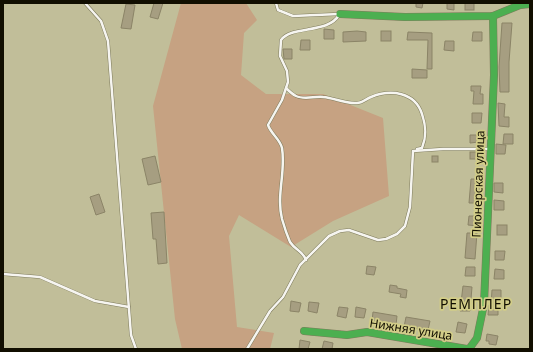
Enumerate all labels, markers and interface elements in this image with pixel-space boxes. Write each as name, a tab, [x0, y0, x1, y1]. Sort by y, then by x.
street label: Пионерская улица	[468, 130, 488, 238]
district label: РЕМПЛЕР	[440, 294, 512, 313]
street label: Нижняя улица	[368, 314, 454, 344]

